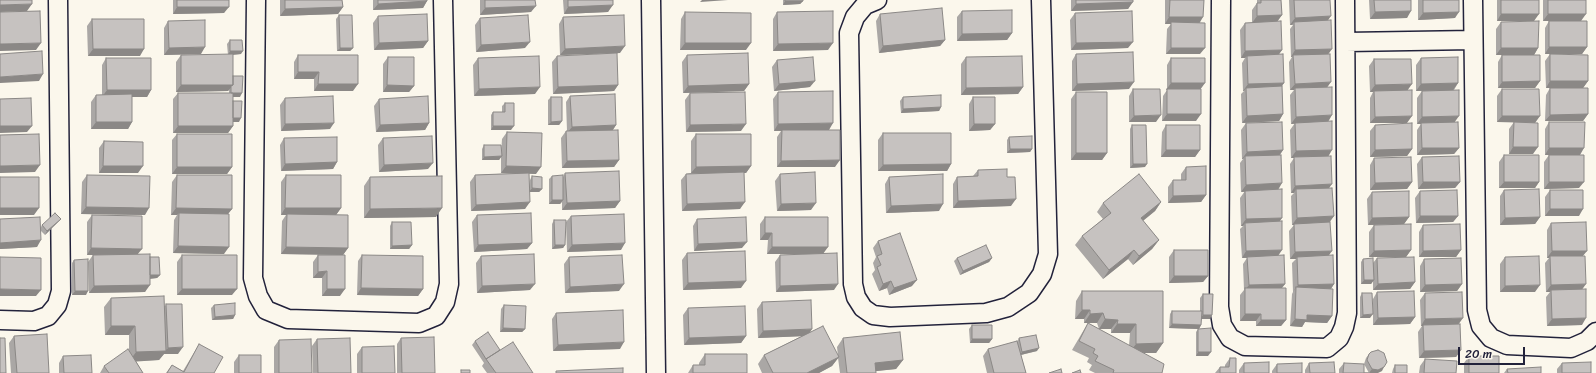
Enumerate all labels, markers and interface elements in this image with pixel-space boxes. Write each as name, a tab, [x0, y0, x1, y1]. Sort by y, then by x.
scale bar	[1460, 339, 1527, 365]
text: 20 m	[1465, 343, 1492, 365]

